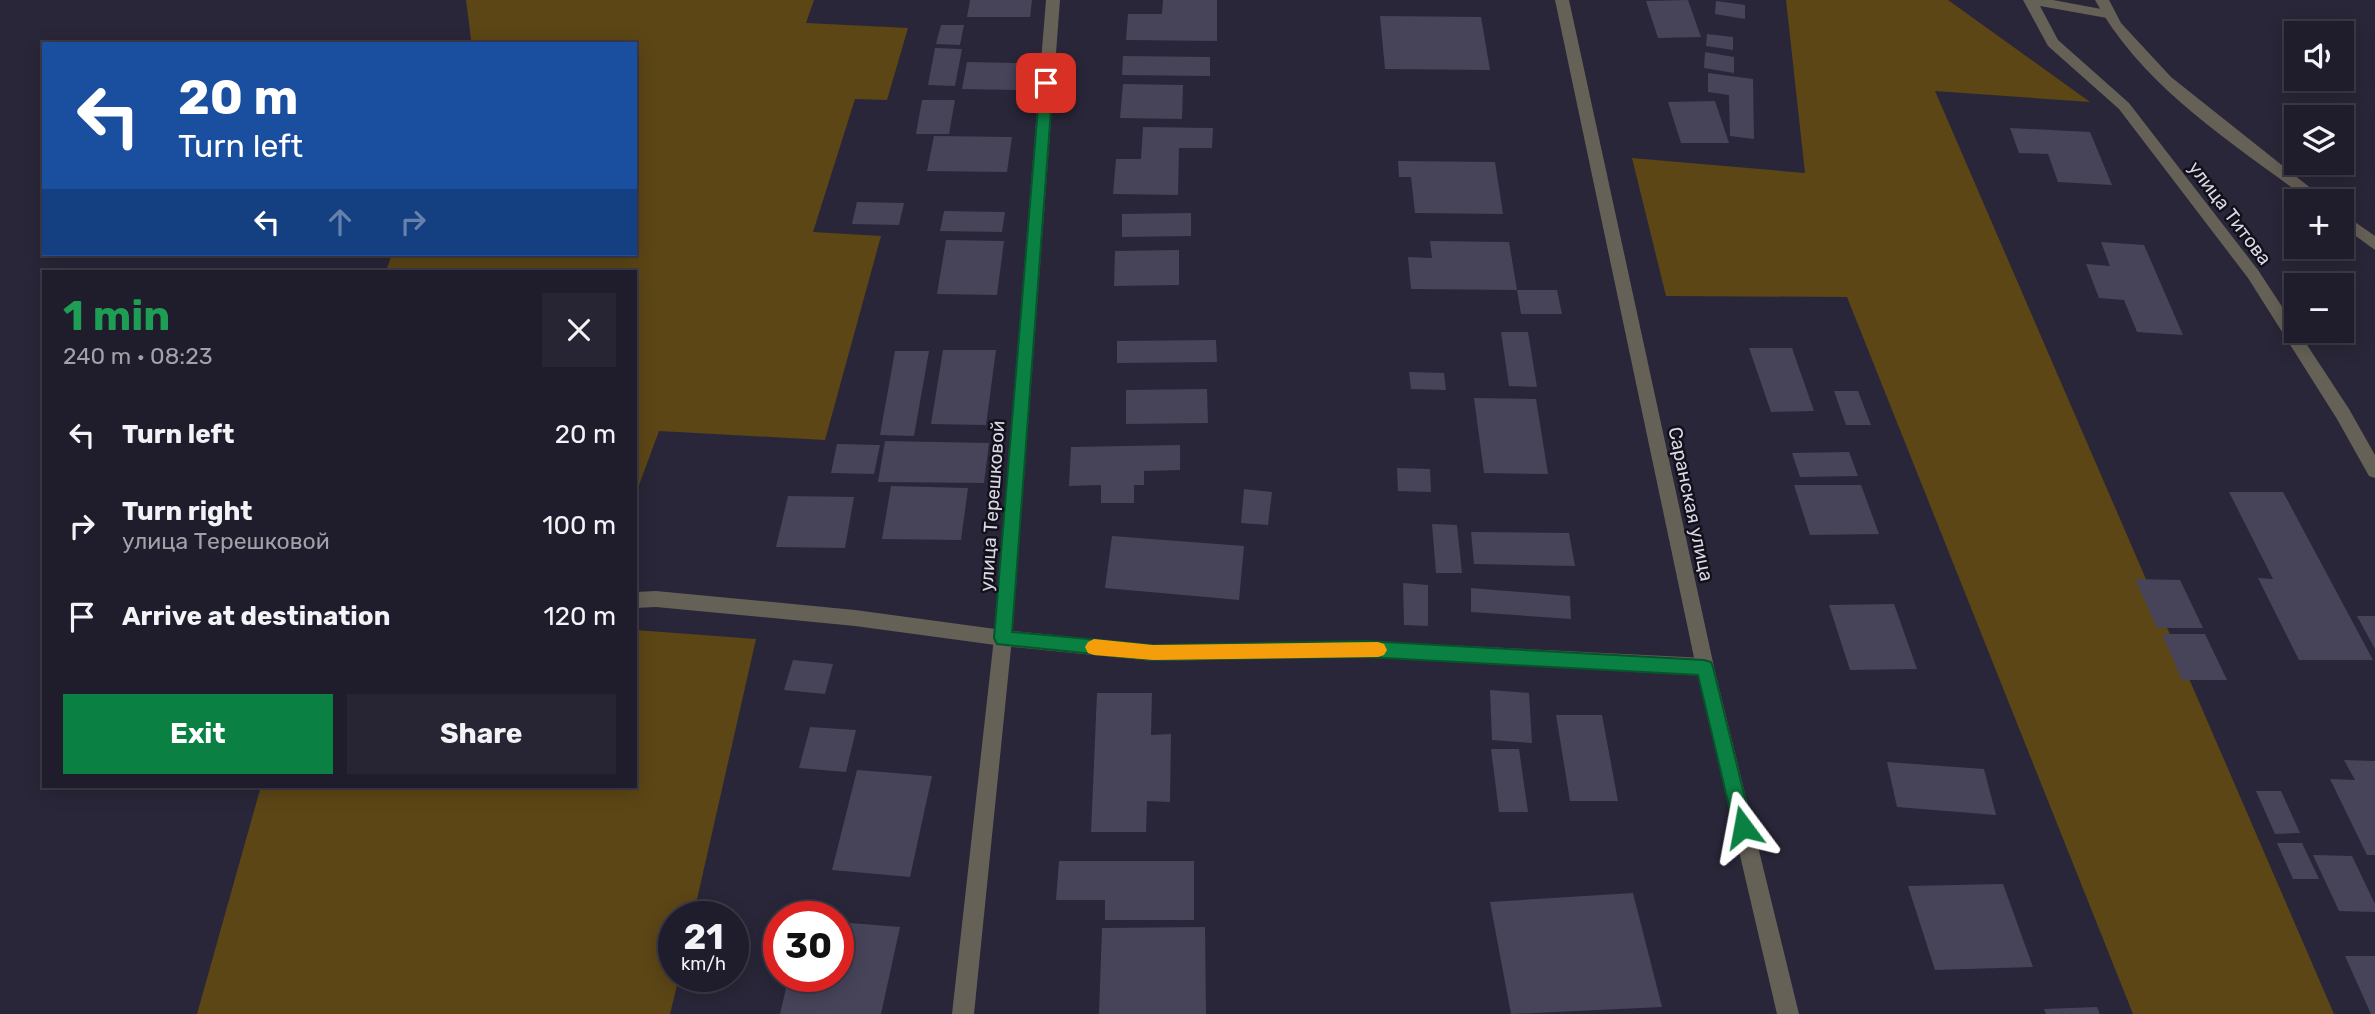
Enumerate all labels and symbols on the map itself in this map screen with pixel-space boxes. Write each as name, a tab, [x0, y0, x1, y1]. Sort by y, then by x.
pin	[1016, 53, 1076, 113]
street label: улица Титова	[2184, 157, 2276, 269]
street label: улица Терешковой	[975, 420, 1009, 592]
street label: Саранская улица	[1663, 425, 1719, 583]
position arrow	[1706, 790, 1780, 864]
speed limit sign: 30	[763, 901, 854, 992]

